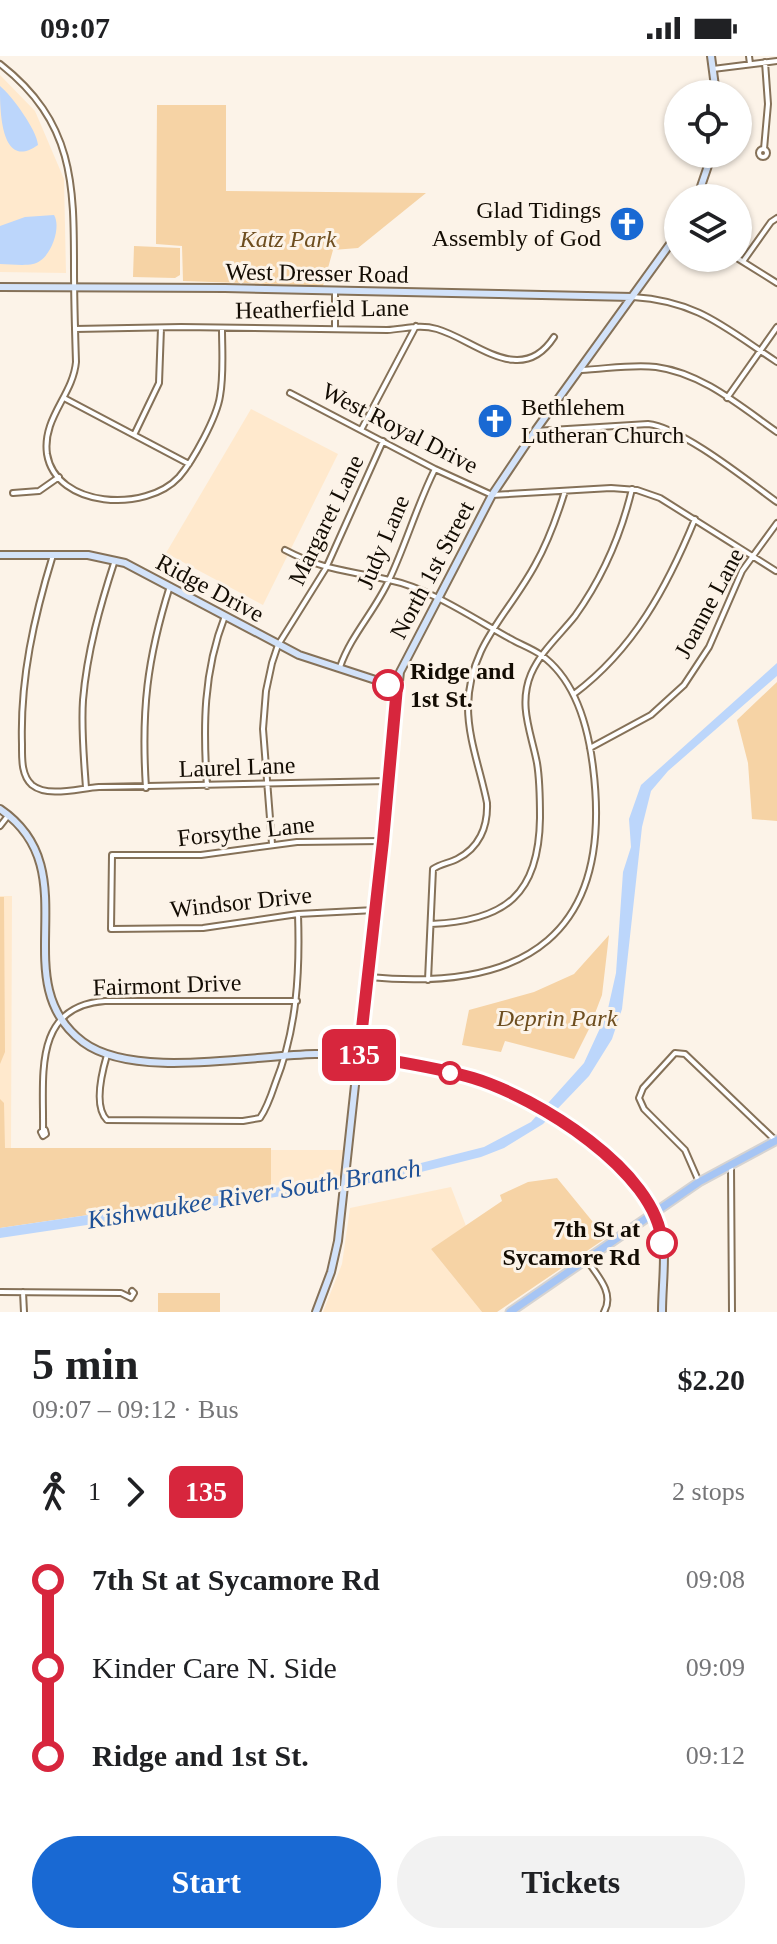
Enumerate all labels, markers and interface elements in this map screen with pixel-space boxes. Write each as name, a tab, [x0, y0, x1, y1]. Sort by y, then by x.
text: 09:07	[40, 11, 110, 44]
map controls	[664, 80, 752, 272]
button: locate	[664, 80, 752, 168]
button: layers	[664, 184, 752, 272]
place label: Glad Tidings Assembly of God	[432, 197, 601, 251]
church icon: Glad Tidings Assembly of God	[608, 205, 646, 243]
park label: Katz Park	[239, 226, 337, 252]
street label: West Dresser Road	[225, 258, 409, 288]
street label: Heatherfield Lane	[235, 294, 409, 324]
street label: West Royal Drive	[318, 378, 482, 478]
place label: Bethlehem Lutheran Church	[521, 394, 684, 448]
church icon: Bethlehem Lutheran Church	[476, 402, 514, 440]
street label: Margaret Lane	[283, 451, 369, 589]
street label: Judy Lane	[352, 491, 414, 593]
street label: North 1st Street	[385, 497, 479, 643]
street label: Joanne Lane	[669, 544, 749, 662]
street label: Ridge Drive	[152, 549, 268, 627]
place label: Ridge and 1st St.	[410, 658, 515, 712]
marker: Ridge and 1st St.	[373, 670, 403, 700]
street label: Laurel Lane	[178, 752, 296, 782]
street label: Forsythe Lane	[176, 811, 316, 851]
street label: Windsor Drive	[169, 882, 313, 922]
street label: Fairmont Drive	[92, 969, 242, 1001]
park label: Deprin Park	[496, 1005, 618, 1031]
line badge: 135	[313, 1029, 405, 1081]
text: 135	[338, 1039, 380, 1070]
unlabelled marker	[439, 1062, 461, 1084]
water label: Kishwaukee River South Branch	[84, 1153, 423, 1235]
place label: 7th St at Sycamore Rd	[502, 1216, 641, 1270]
marker: 7th St at Sycamore Rd	[647, 1228, 677, 1258]
text: 5 min	[32, 1340, 138, 1389]
text: $2.20	[678, 1363, 745, 1396]
text: 09:07 – 09:12 · Bus	[32, 1395, 239, 1424]
icon: walk	[32, 1470, 76, 1514]
icon: forward	[113, 1470, 157, 1514]
text: 135	[185, 1476, 227, 1507]
text: 1	[88, 1477, 101, 1506]
text: 2 stops	[672, 1477, 745, 1506]
text: 7th St at Sycamore Rd	[92, 1563, 380, 1596]
text: 09:08	[686, 1565, 745, 1594]
text: Kinder Care N. Side	[92, 1651, 337, 1684]
text: 09:09	[686, 1653, 745, 1682]
text: Ridge and 1st St.	[92, 1739, 309, 1772]
text: 09:12	[686, 1741, 745, 1770]
button: Start	[32, 1836, 381, 1928]
button: Tickets	[397, 1836, 745, 1928]

